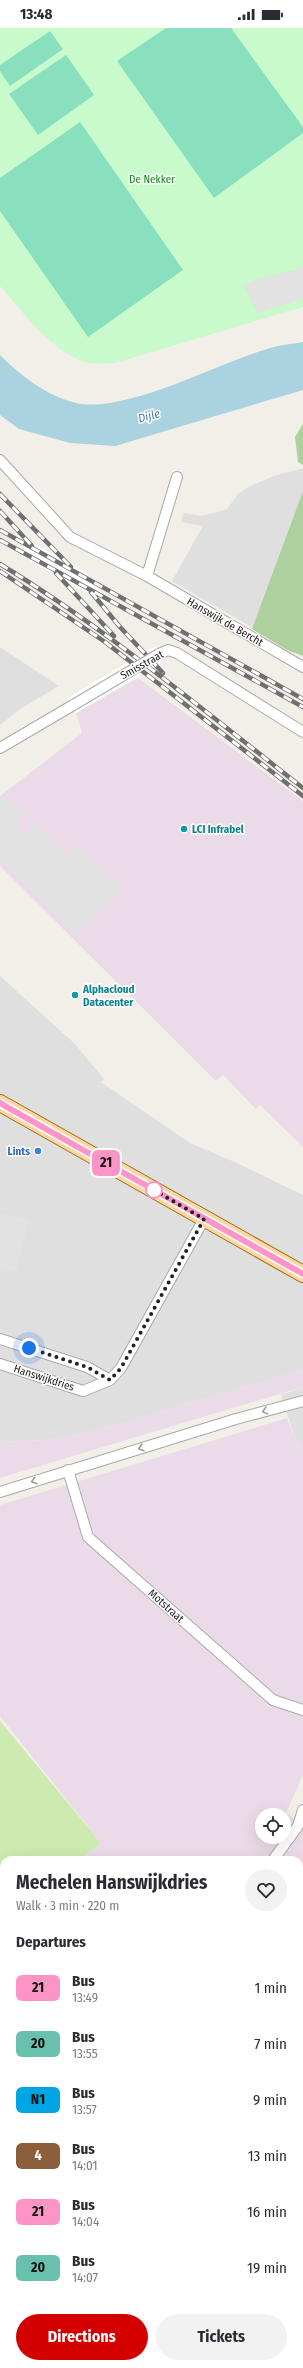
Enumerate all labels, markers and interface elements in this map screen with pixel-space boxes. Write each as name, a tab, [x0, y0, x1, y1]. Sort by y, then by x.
text: 13:48	[20, 5, 52, 23]
park label: De Nekker	[129, 173, 175, 186]
water label: Dijle	[137, 406, 162, 426]
street label: Hanswijk de Bercht	[185, 595, 266, 649]
street label: Smisstraat	[118, 648, 166, 682]
place label: LCI Infrabel	[192, 823, 245, 836]
marker: LCI Infrabel	[179, 824, 189, 834]
place label: Alphacloud Datacenter	[82, 983, 135, 1009]
marker: Alphacloud Datacenter	[70, 990, 80, 1000]
place label: Lints	[8, 1145, 30, 1158]
marker: Lints	[33, 1146, 43, 1156]
line badge: 21	[88, 1150, 124, 1176]
text: 21	[100, 1154, 112, 1171]
unlabelled marker	[145, 1181, 163, 1199]
your location	[19, 1338, 39, 1358]
street label: Hanswijkdries	[12, 1362, 76, 1394]
one-way arrow	[262, 1406, 269, 1415]
one-way arrow	[137, 1443, 144, 1452]
one-way arrow	[31, 1476, 38, 1485]
street label: Motstraat	[146, 1587, 187, 1626]
map controls	[255, 1808, 291, 1844]
button: locate	[255, 1808, 291, 1844]
button: heart	[245, 1869, 287, 1911]
text: Mechelen Hanswijkdries	[16, 1871, 207, 1894]
text: Walk · 3 min · 220 m	[16, 1898, 119, 1913]
text: Departures	[16, 1933, 86, 1951]
text: Bus	[72, 1972, 95, 1990]
text: 21	[32, 1979, 44, 1996]
text: 1 min	[254, 1979, 287, 1997]
text: 13:49	[72, 1990, 98, 2005]
text: Bus	[72, 2028, 95, 2046]
text: 20	[31, 2035, 45, 2052]
text: 7 min	[254, 2035, 287, 2053]
text: 13:55	[72, 2046, 98, 2061]
text: Bus	[72, 2084, 95, 2102]
text: N1	[31, 2091, 45, 2108]
text: 9 min	[253, 2091, 287, 2109]
text: 13:57	[72, 2102, 97, 2117]
text: Bus	[72, 2140, 95, 2158]
text: 4	[34, 2147, 42, 2164]
text: 13 min	[248, 2147, 287, 2165]
text: 14:01	[72, 2158, 98, 2173]
text: Bus	[72, 2196, 95, 2214]
text: 21	[32, 2203, 44, 2220]
text: 16 min	[247, 2203, 287, 2221]
text: 14:04	[72, 2214, 99, 2229]
text: Bus	[72, 2252, 95, 2270]
text: 20	[31, 2259, 45, 2276]
text: 19 min	[247, 2259, 287, 2277]
text: 14:07	[72, 2270, 98, 2285]
button: Directions	[16, 2314, 148, 2360]
button: Tickets	[156, 2314, 287, 2360]

